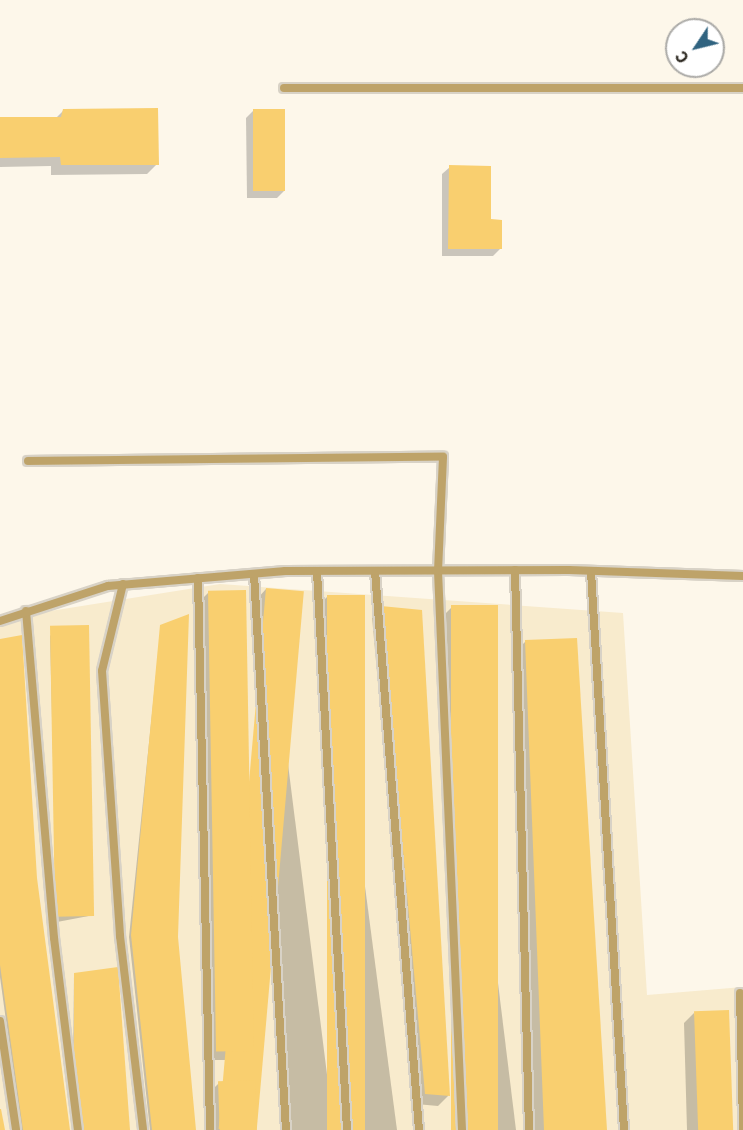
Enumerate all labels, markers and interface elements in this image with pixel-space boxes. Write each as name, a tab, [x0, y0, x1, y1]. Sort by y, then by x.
north arrow	[665, 18, 725, 78]
text: С	[671, 47, 693, 67]

